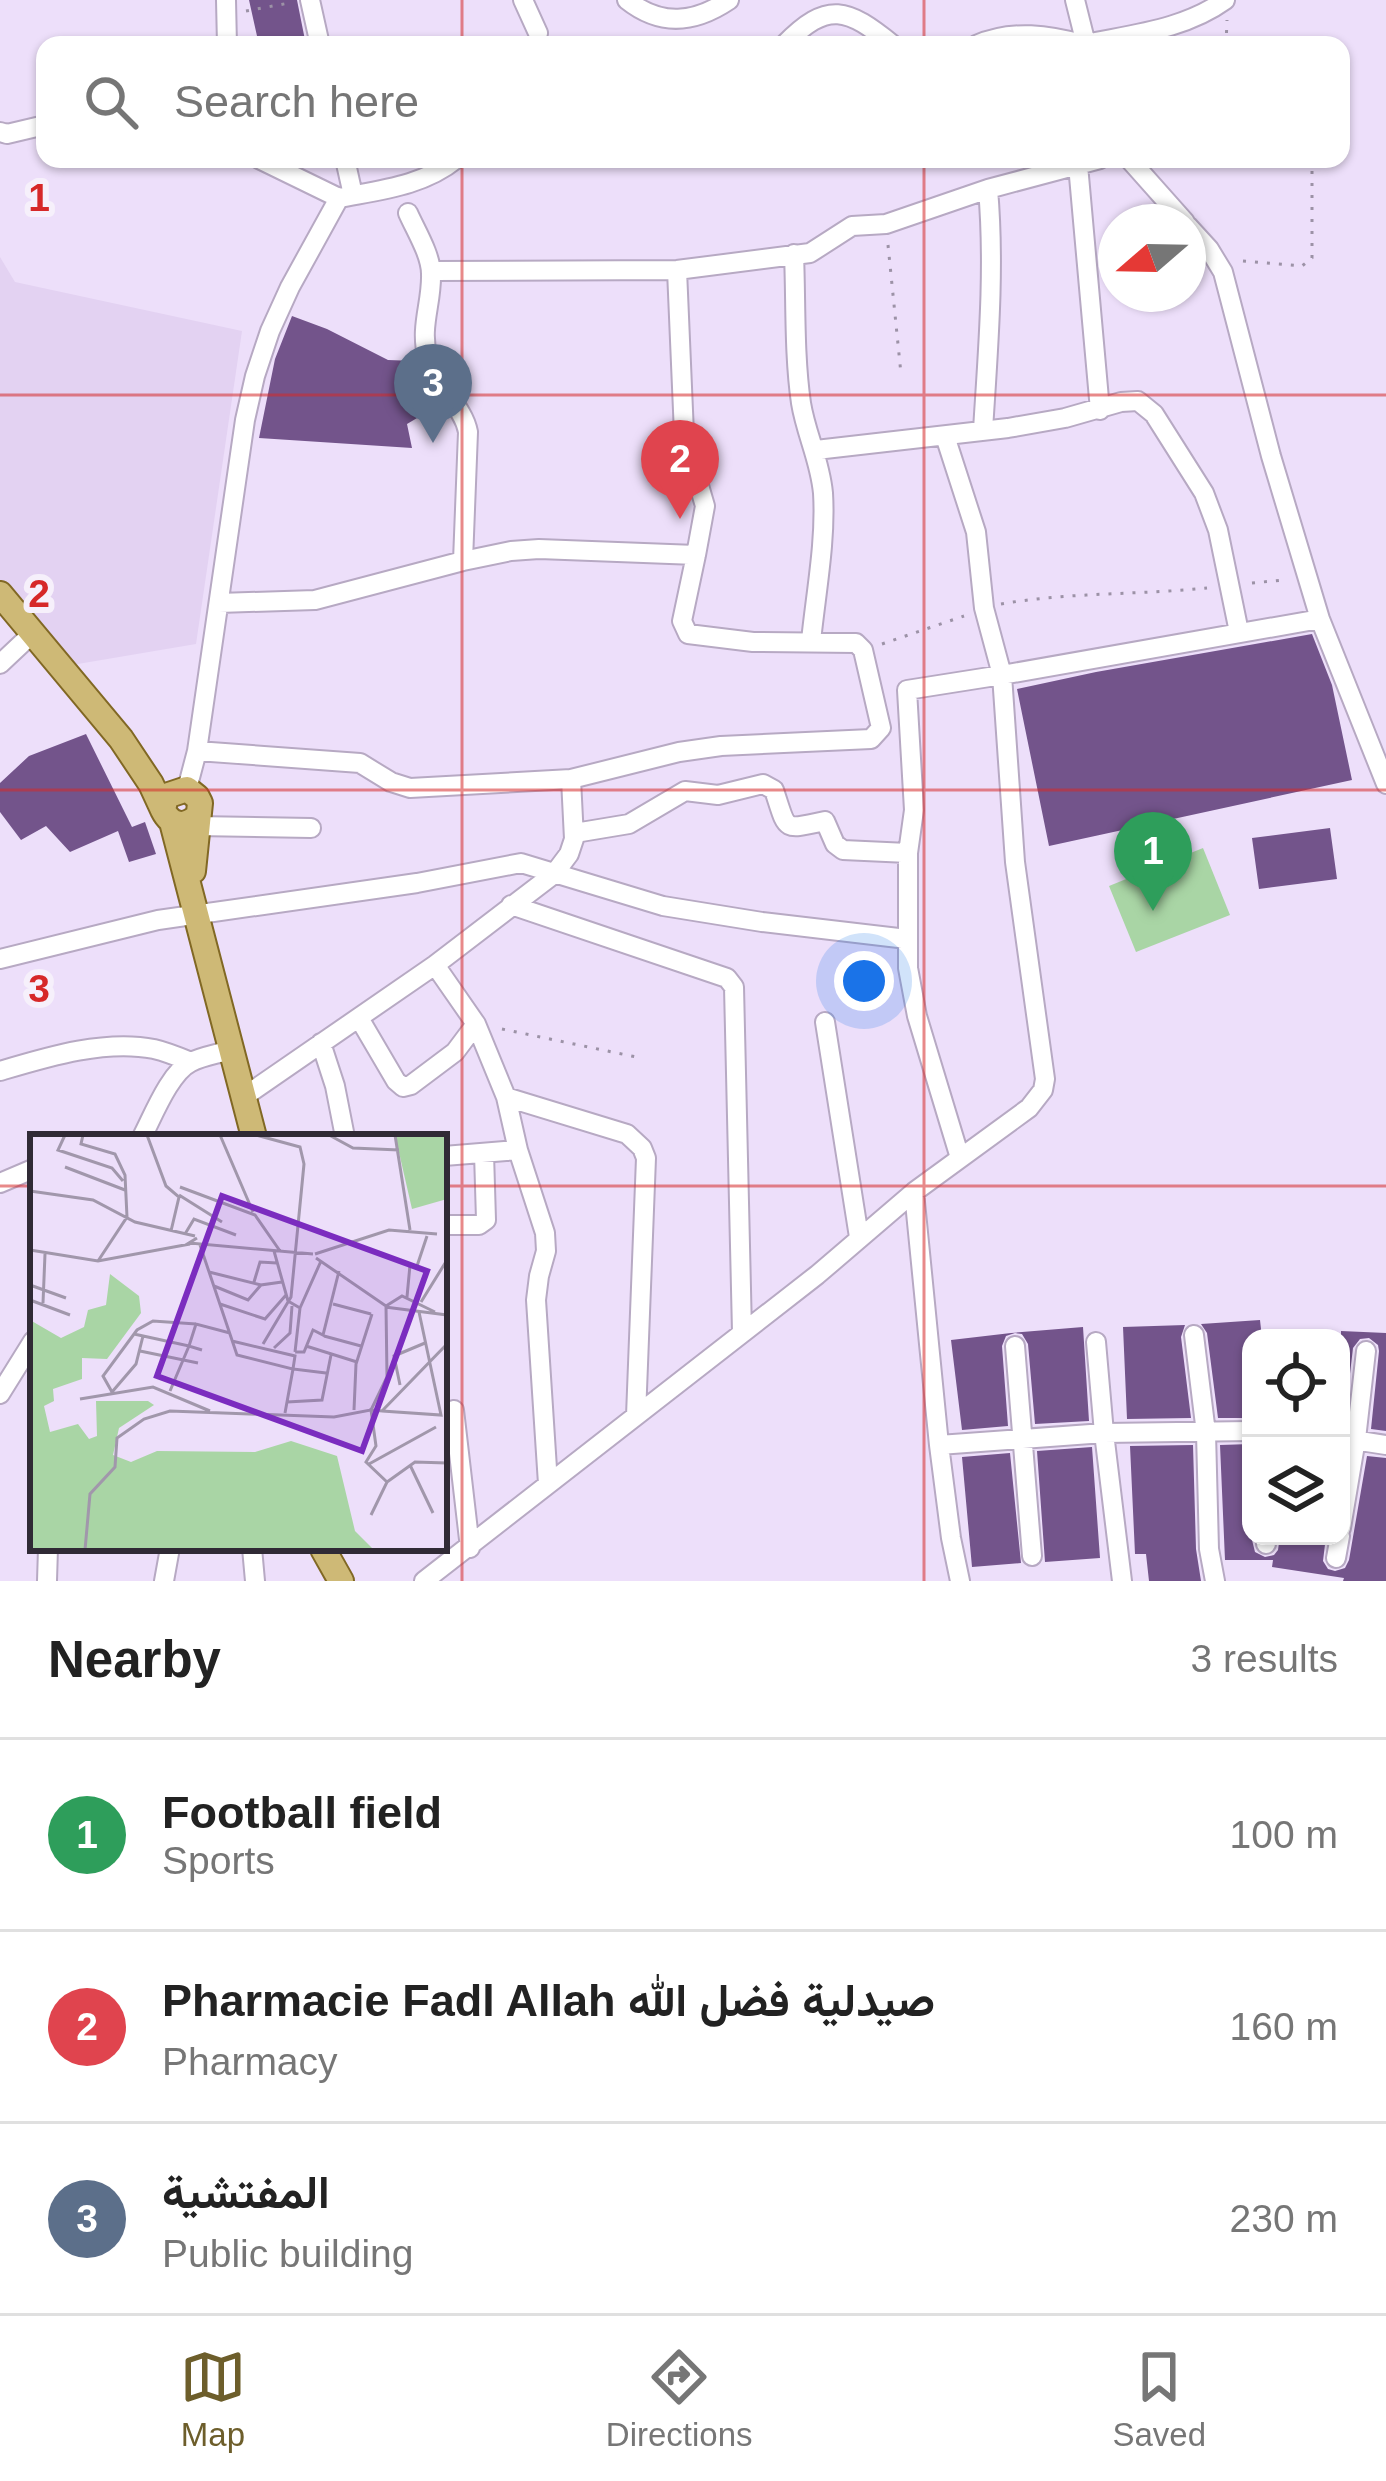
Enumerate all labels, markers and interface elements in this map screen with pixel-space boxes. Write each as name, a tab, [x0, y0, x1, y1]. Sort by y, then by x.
search box	[36, 36, 1350, 168]
icon: search	[78, 69, 144, 135]
text: Search here	[174, 76, 419, 127]
text: 1	[28, 176, 50, 219]
north arrow	[1098, 204, 1206, 312]
pin: 3	[394, 344, 472, 443]
pin: 2	[641, 420, 719, 519]
text: 2	[28, 572, 50, 615]
pin: 1	[1114, 812, 1192, 911]
your location	[834, 951, 894, 1011]
text: 3	[28, 967, 50, 1010]
inset map	[30, 1134, 447, 1551]
map controls	[1242, 1329, 1350, 1545]
button: locate	[1242, 1329, 1350, 1437]
button: layers	[1242, 1437, 1350, 1545]
text: Nearby	[48, 1631, 221, 1688]
text: 3 results	[1191, 1637, 1338, 1680]
text: Football field	[162, 1787, 442, 1838]
text: 1	[76, 1813, 98, 1856]
text: 100 m	[1230, 1813, 1338, 1856]
text: Sports	[162, 1839, 275, 1882]
text: Pharmacie Fadl Allah صيدلية فضل الله	[162, 1975, 935, 2026]
text: 2	[76, 2005, 98, 2048]
text: 160 m	[1230, 2005, 1338, 2048]
text: Pharmacy	[162, 2040, 338, 2083]
text: المفتشية	[162, 2167, 330, 2218]
text: 3	[76, 2197, 98, 2240]
text: 230 m	[1230, 2197, 1338, 2240]
text: Public building	[162, 2232, 414, 2275]
tab: Map	[180, 2344, 246, 2454]
tab: Directions	[606, 2344, 753, 2454]
tab: Saved	[1112, 2344, 1206, 2454]

